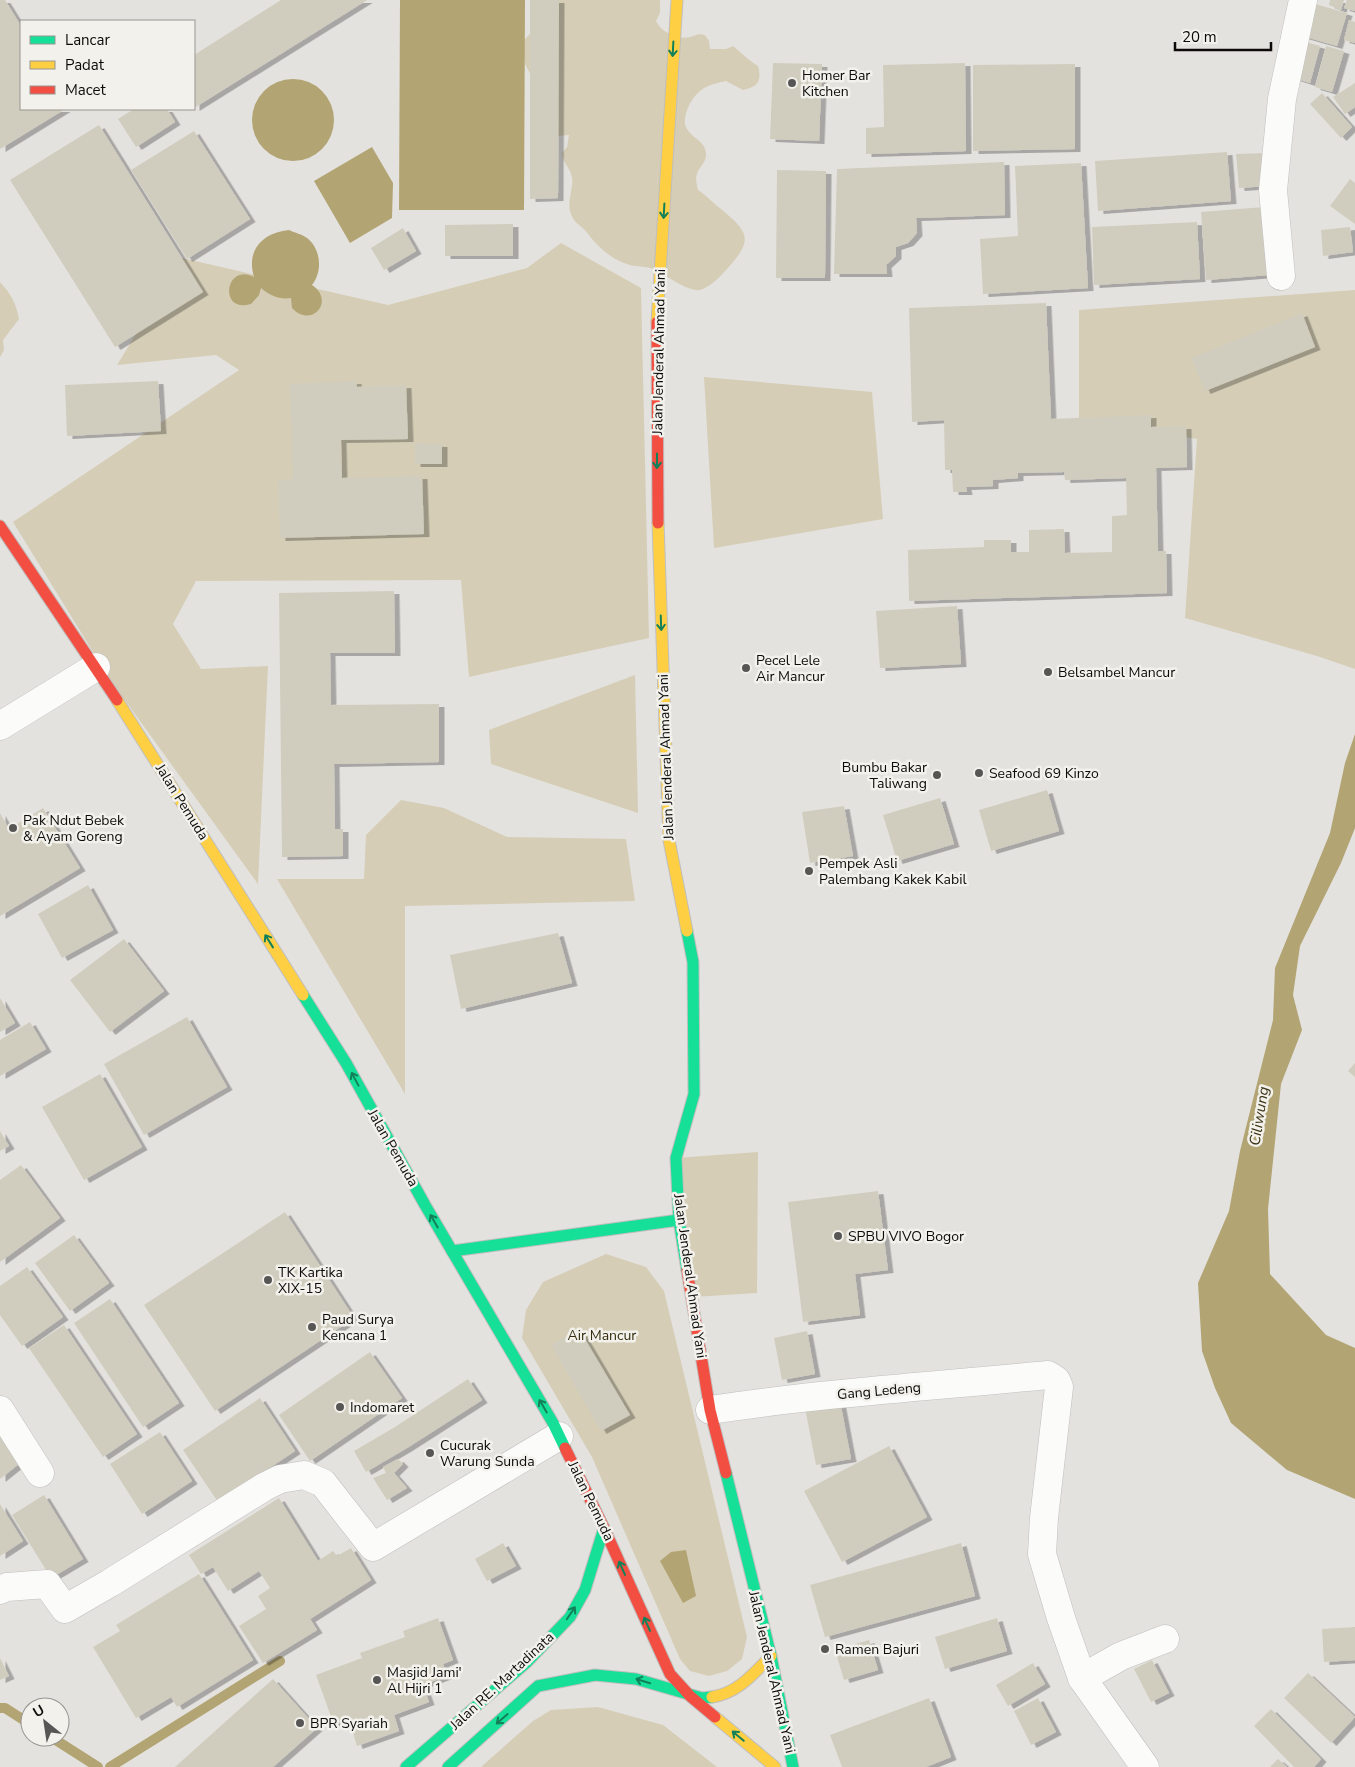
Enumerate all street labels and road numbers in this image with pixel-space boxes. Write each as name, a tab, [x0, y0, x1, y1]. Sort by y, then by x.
street label: Jalan Jenderal Ahmad Yani	[648, 269, 670, 436]
street label: Jalan Jenderal Ahmad Yani	[654, 674, 678, 841]
street label: Jalan Pemuda	[150, 759, 213, 844]
street label: Jalan Pemuda	[363, 1105, 423, 1190]
street label: Jalan Jenderal Ahmad Yani	[669, 1192, 711, 1359]
street label: Gang Ledeng	[836, 1378, 922, 1404]
street label: Jalan Pemuda	[563, 1457, 618, 1544]
street label: Jalan Jenderal Ahmad Yani	[744, 1588, 800, 1755]
street label: Jalan RE. Martadinata	[445, 1628, 558, 1735]

